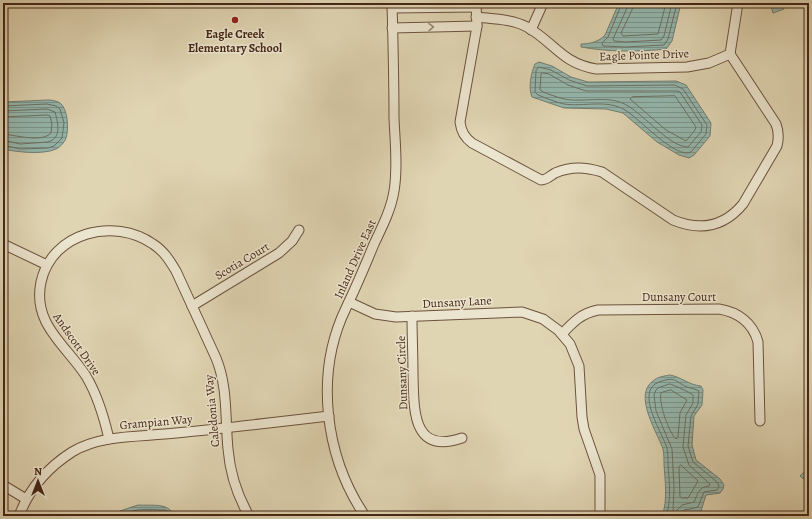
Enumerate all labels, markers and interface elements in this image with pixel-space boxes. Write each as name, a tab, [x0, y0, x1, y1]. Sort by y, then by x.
marker: Eagle Creek Elementary School	[230, 15, 240, 25]
one-way arrow	[428, 23, 434, 31]
place label: Eagle Creek Elementary School	[188, 26, 283, 56]
street label: Eagle Pointe Drive	[599, 45, 689, 65]
street label: Inland Drive East	[330, 217, 380, 301]
street label: Scotia Court	[212, 239, 272, 283]
street label: Dunsany Court	[642, 289, 716, 305]
street label: Dunsany Lane	[422, 292, 492, 312]
street label: Andscott Drive	[49, 309, 104, 378]
street label: Dunsany Circle	[393, 335, 411, 411]
street label: Caledonia Way	[201, 373, 223, 448]
street label: Grampian Way	[119, 411, 194, 433]
north arrow	[18, 461, 58, 501]
text: N	[34, 464, 42, 479]

